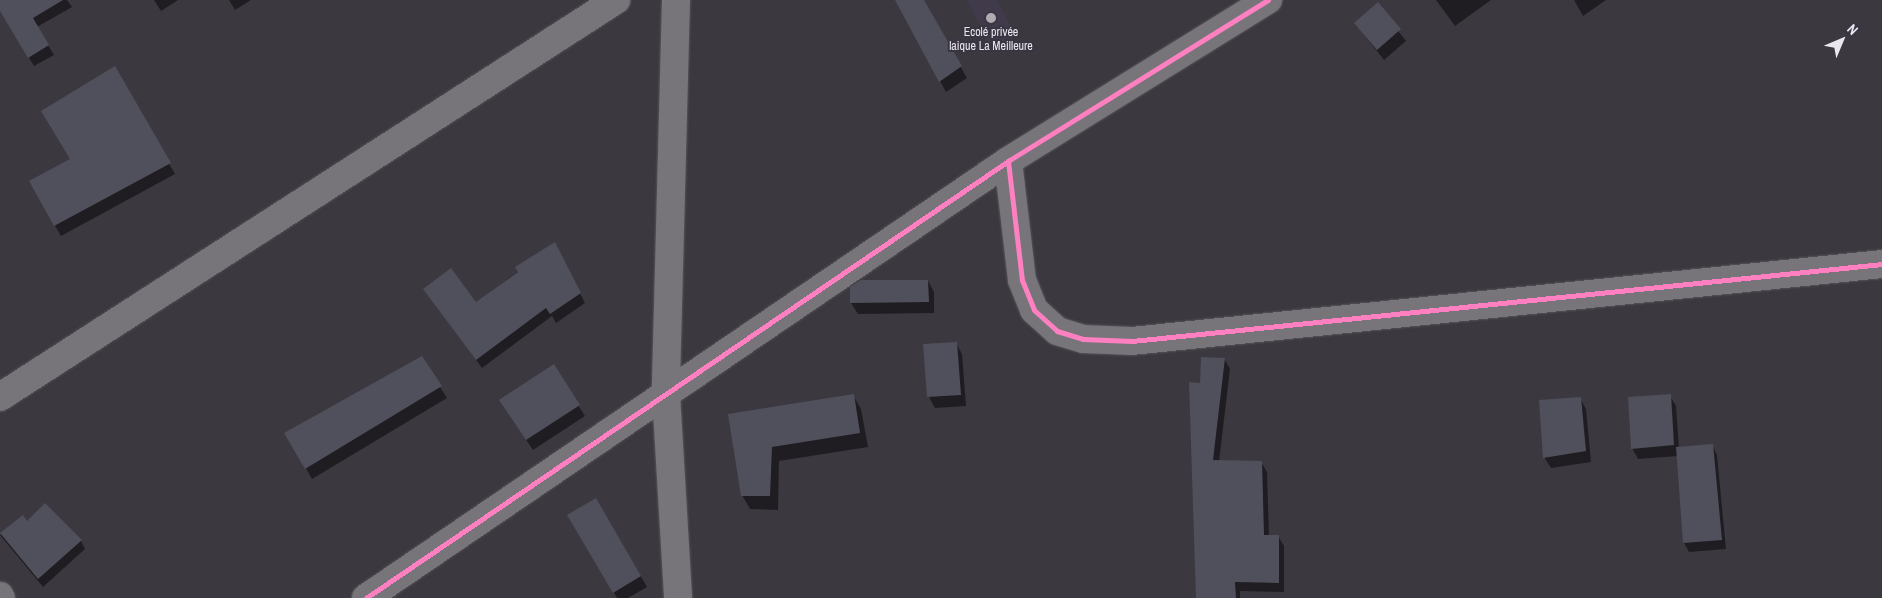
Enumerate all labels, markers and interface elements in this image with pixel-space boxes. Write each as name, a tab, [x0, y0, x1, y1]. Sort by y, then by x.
marker: Ecolé privée laique La Meilleure	[985, 12, 997, 24]
north arrow	[1817, 15, 1867, 65]
text: N	[1843, 20, 1862, 39]
place label: Ecolé privée laique La Meilleure	[949, 26, 1033, 54]

